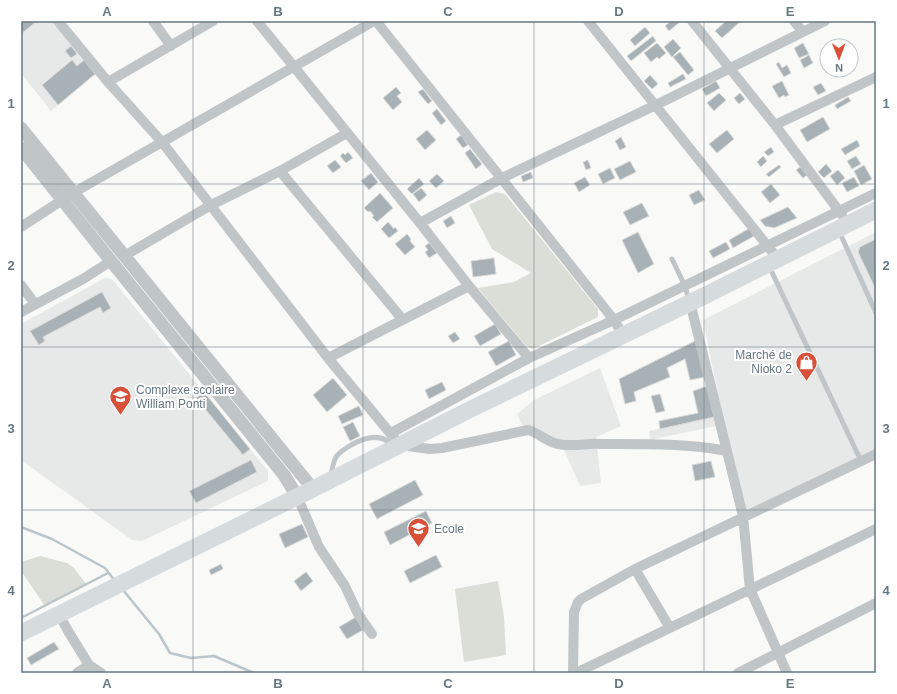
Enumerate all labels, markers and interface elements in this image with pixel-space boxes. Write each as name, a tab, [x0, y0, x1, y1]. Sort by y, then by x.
text: A	[102, 4, 112, 19]
text: B	[273, 4, 283, 19]
text: C	[443, 4, 453, 19]
text: D	[614, 4, 624, 19]
text: E	[786, 4, 795, 19]
north arrow	[819, 38, 859, 78]
text: N	[835, 62, 843, 74]
text: 1	[7, 96, 15, 111]
text: 1	[882, 96, 890, 111]
text: 2	[7, 258, 15, 273]
text: 2	[882, 258, 890, 273]
place label: Marché de Nioko 2	[735, 348, 792, 376]
shop icon: Marché de Nioko 2	[794, 349, 820, 382]
place label: Complexe scolaire William Ponti	[136, 383, 235, 411]
school or university icon: Complexe scolaire William Ponti	[107, 384, 133, 417]
text: 3	[7, 421, 15, 436]
text: 3	[882, 421, 890, 436]
school or university icon: Ecole	[406, 516, 432, 549]
place label: Ecole	[434, 522, 464, 536]
text: 4	[7, 583, 15, 598]
text: 4	[882, 583, 890, 598]
text: A	[102, 676, 112, 691]
text: B	[273, 676, 283, 691]
text: C	[443, 676, 453, 691]
text: D	[614, 676, 624, 691]
text: E	[786, 676, 795, 691]

